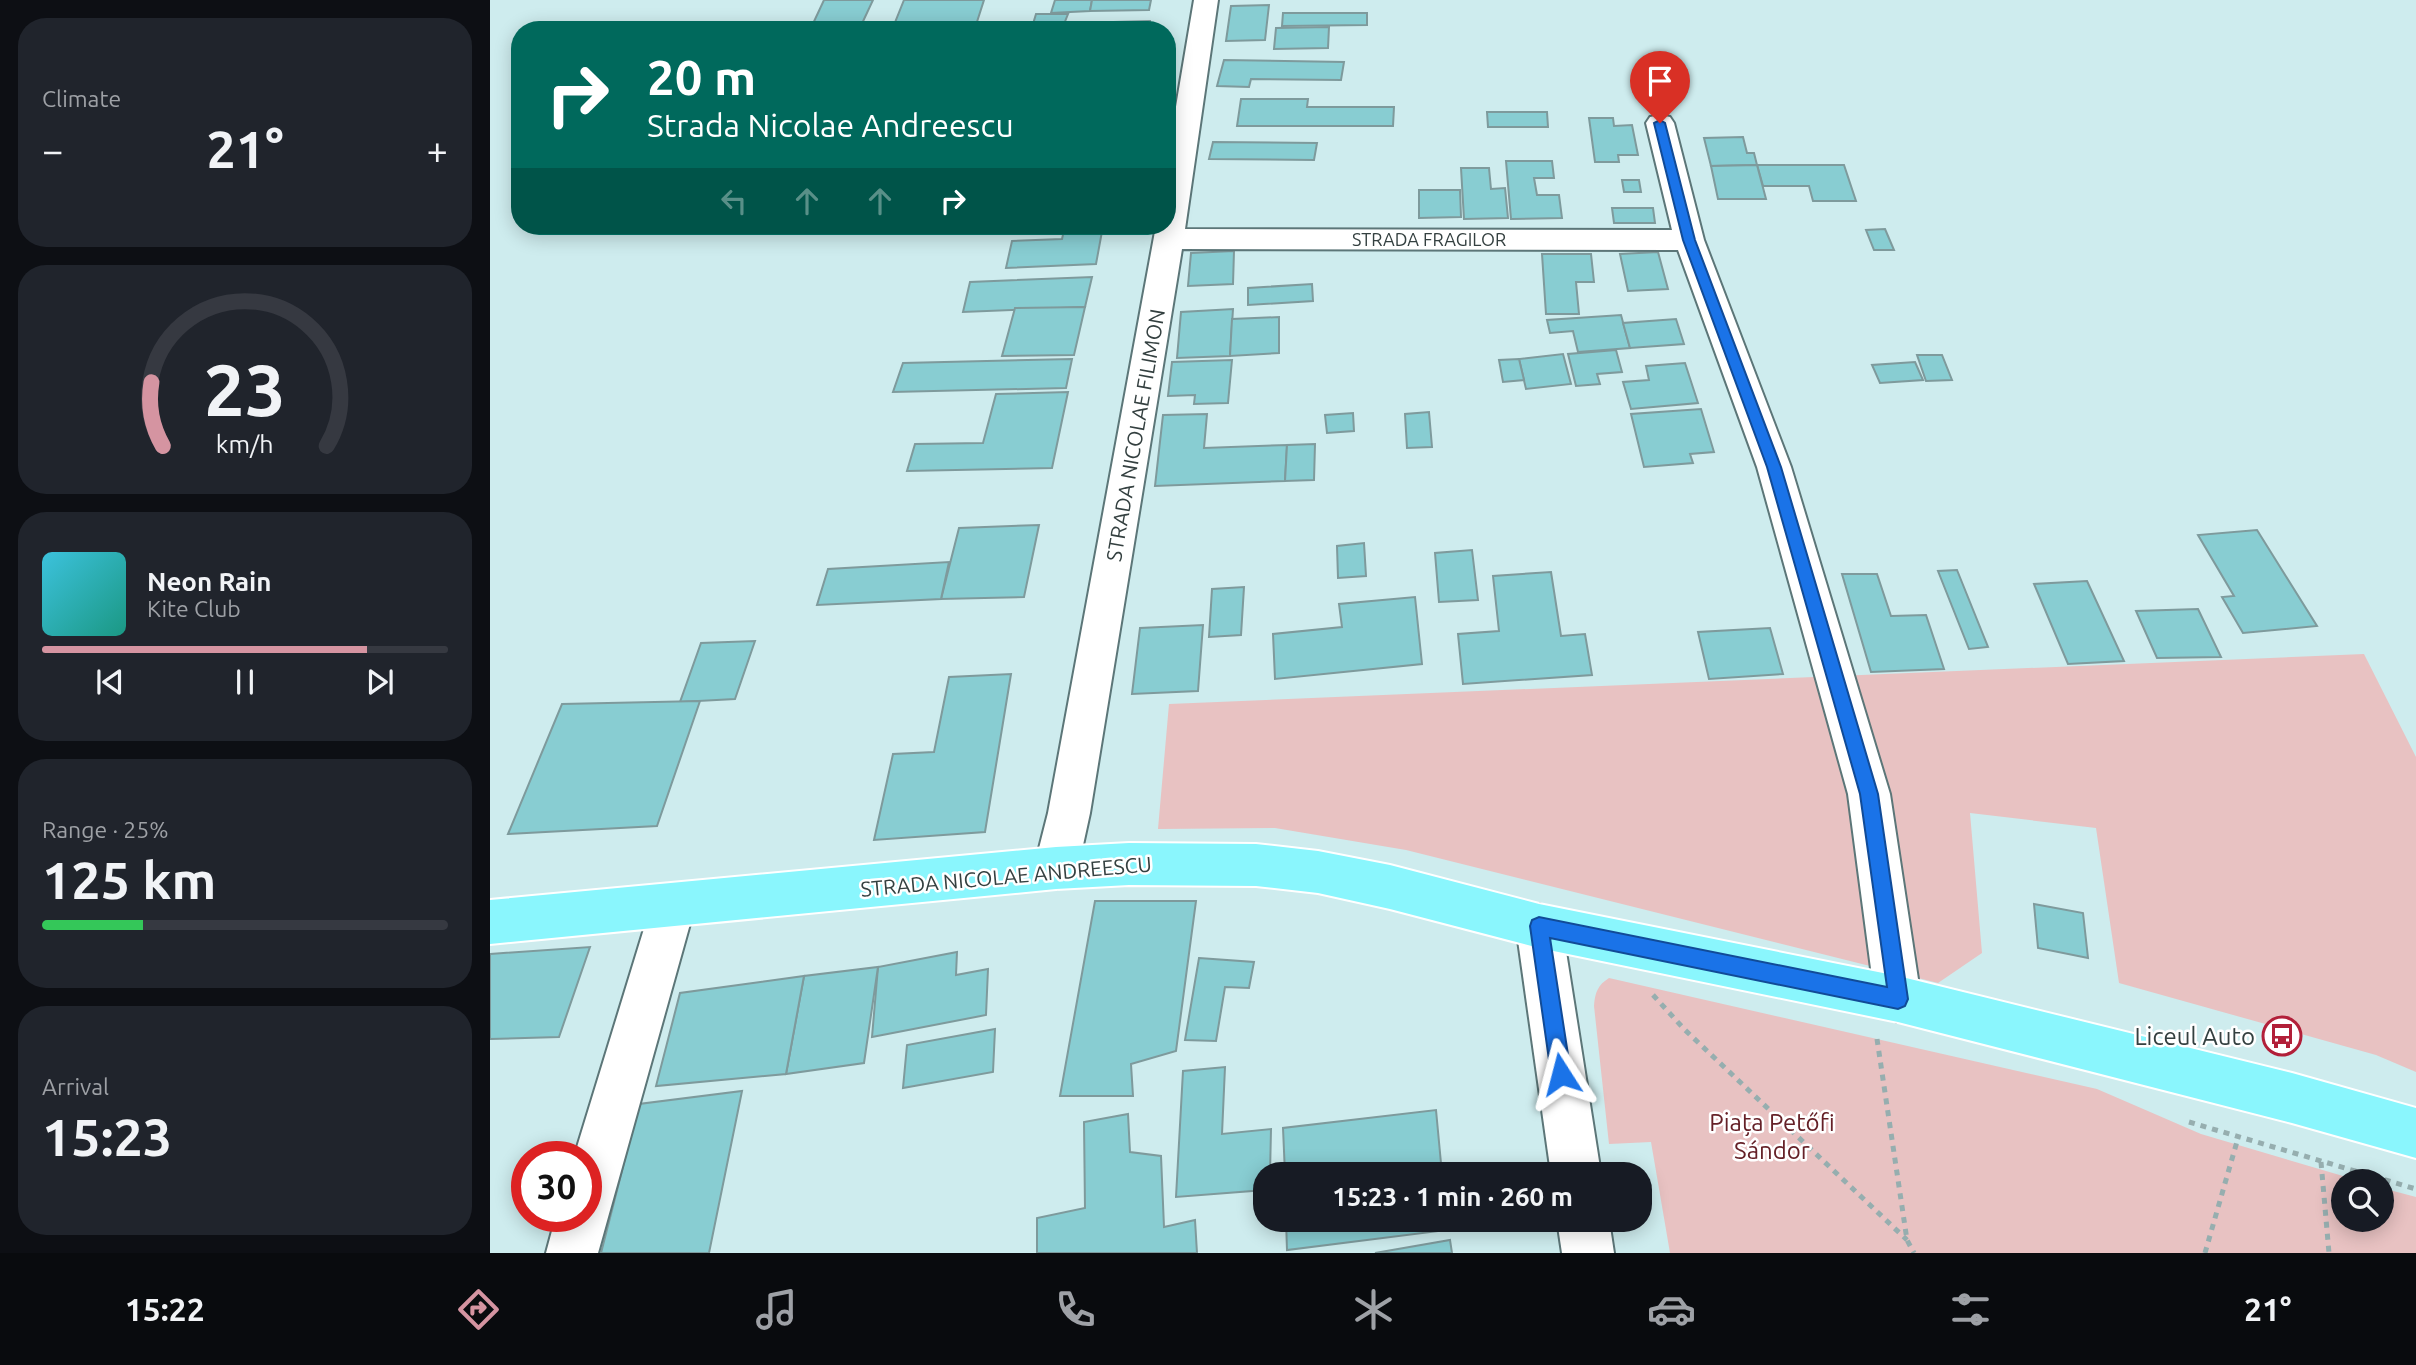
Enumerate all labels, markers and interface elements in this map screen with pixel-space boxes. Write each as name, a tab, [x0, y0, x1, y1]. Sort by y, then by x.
icon: right	[532, 49, 623, 140]
text: 20 m	[647, 49, 756, 104]
pin	[1630, 51, 1690, 123]
icon: arrive	[1641, 62, 1679, 100]
text: Climate	[42, 86, 121, 111]
text: Strada Nicolae Andreescu	[647, 107, 1014, 143]
text: 21°	[206, 120, 284, 178]
text: −	[42, 129, 63, 171]
text: +	[427, 129, 448, 171]
icon: left	[715, 182, 753, 220]
icon: ahead	[788, 182, 826, 220]
icon: ahead	[861, 182, 899, 220]
icon: right	[934, 182, 972, 220]
street label: STRADA FRAGILOR	[1352, 229, 1506, 249]
street label: STRADA NICOLAE FILIMON	[1101, 307, 1169, 563]
text: 23	[204, 348, 286, 430]
text: km/h	[216, 429, 274, 457]
text: Neon Rain	[147, 567, 272, 596]
text: Kite Club	[147, 596, 241, 621]
icon: previous	[91, 663, 129, 701]
icon: pause	[226, 663, 264, 701]
icon: next	[361, 663, 399, 701]
text: Range · 25%	[42, 817, 169, 842]
text: 125 km	[42, 851, 216, 909]
street label: STRADA NICOLAE ANDREESCU	[859, 851, 1153, 901]
bus stop icon: Liceul Auto	[2261, 1015, 2303, 1057]
place label: Liceul Auto	[2134, 1023, 2255, 1050]
position arrow	[1524, 1037, 1598, 1111]
text: Arrival	[42, 1074, 109, 1099]
text: 15:23	[42, 1108, 172, 1166]
park label: Piața Petőfi Sándor	[1709, 1109, 1835, 1164]
speed limit sign: 30	[511, 1141, 602, 1232]
map controls	[2331, 1169, 2394, 1232]
button: search	[2331, 1169, 2394, 1232]
text: 15:23 · 1 min · 260 m	[1332, 1182, 1573, 1211]
icon: directions	[454, 1285, 503, 1334]
icon: music	[752, 1285, 801, 1334]
icon: phone	[1051, 1285, 1100, 1334]
icon: climate	[1349, 1285, 1398, 1334]
icon: car	[1647, 1285, 1696, 1334]
icon: filters	[1946, 1285, 1995, 1334]
text: 15:22	[125, 1291, 205, 1327]
text: 21°	[2244, 1291, 2291, 1327]

